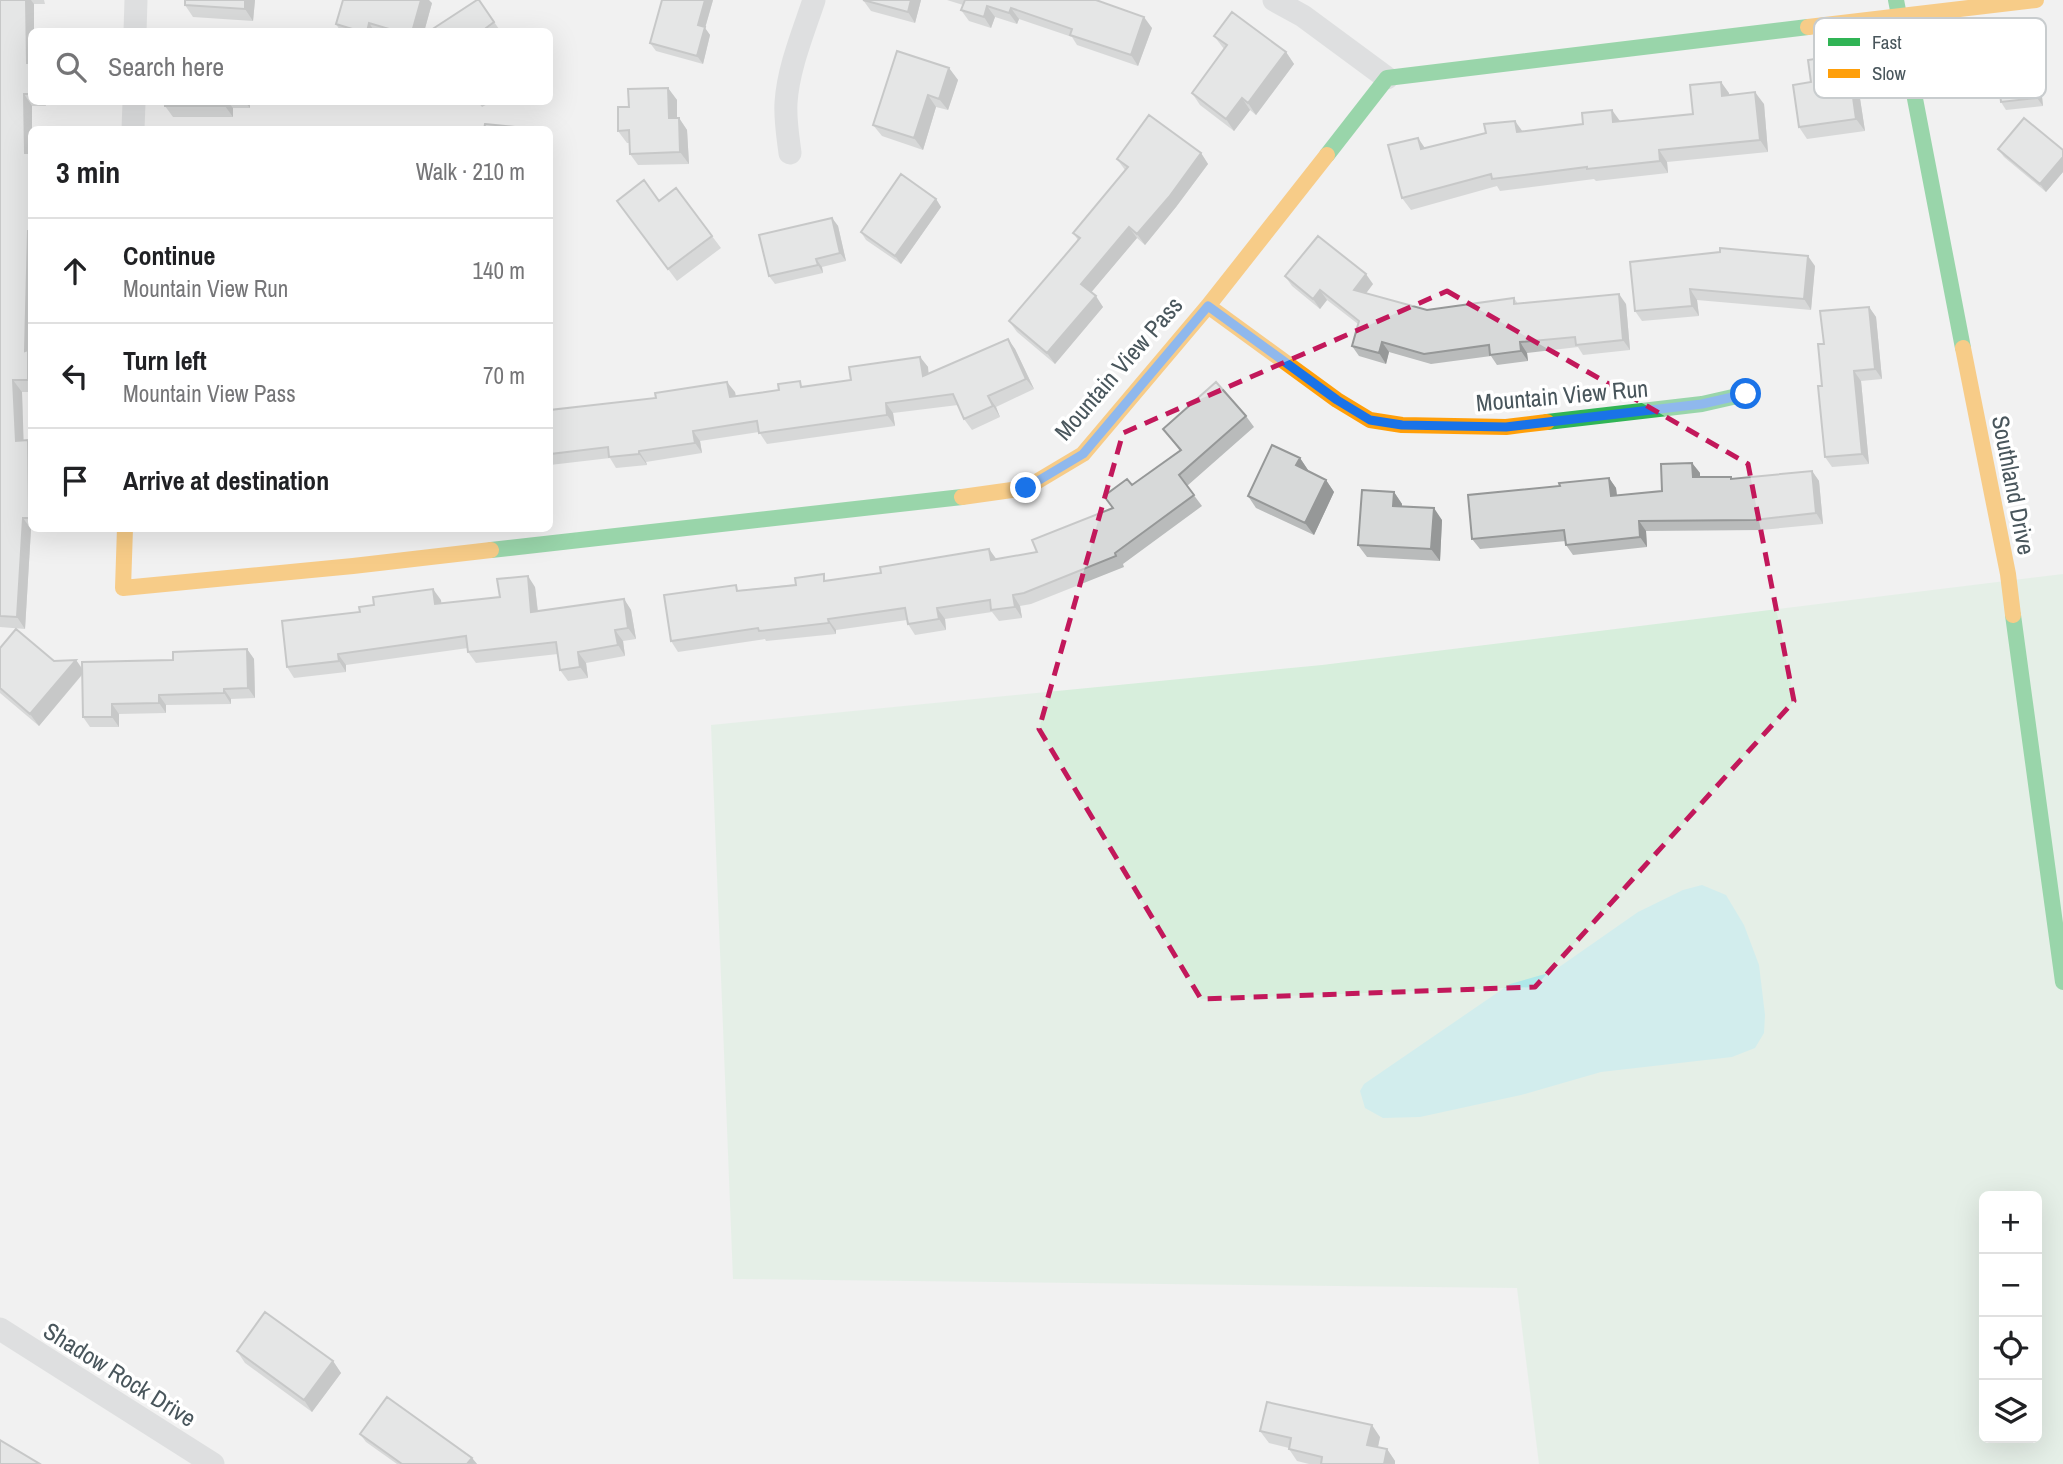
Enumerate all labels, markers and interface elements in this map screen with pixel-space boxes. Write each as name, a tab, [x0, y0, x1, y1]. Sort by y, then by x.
legend	[1814, 18, 2046, 98]
search box	[28, 28, 553, 105]
text: Fast	[1872, 29, 1902, 55]
icon: search	[52, 48, 90, 86]
text: Search here	[108, 49, 224, 84]
text: Slow	[1872, 60, 1907, 86]
text: 3 min	[56, 152, 120, 192]
text: Walk · 210 m	[416, 156, 525, 187]
text: Continue	[123, 238, 215, 273]
icon: ahead	[56, 252, 94, 290]
text: 140 m	[473, 255, 525, 286]
text: Mountain View Run	[123, 273, 288, 304]
street label: Mountain View Pass	[1047, 290, 1189, 446]
text: Turn left	[123, 343, 207, 378]
icon: left	[56, 357, 94, 395]
text: 70 m	[483, 360, 525, 391]
street label: Mountain View Run	[1475, 372, 1649, 418]
text: Mountain View Pass	[123, 378, 296, 409]
route start	[1730, 378, 1761, 409]
street label: Southland Drive	[1985, 413, 2043, 557]
icon: arrive	[56, 462, 94, 500]
text: Arrive at destination	[123, 463, 329, 498]
route end	[1010, 472, 1041, 503]
map controls	[1979, 1191, 2042, 1443]
button: +	[1979, 1191, 2042, 1254]
button: −	[1979, 1254, 2042, 1317]
street label: Shadow Rock Drive	[38, 1314, 202, 1434]
button: locate	[1979, 1317, 2042, 1380]
button: layers	[1979, 1380, 2042, 1443]

